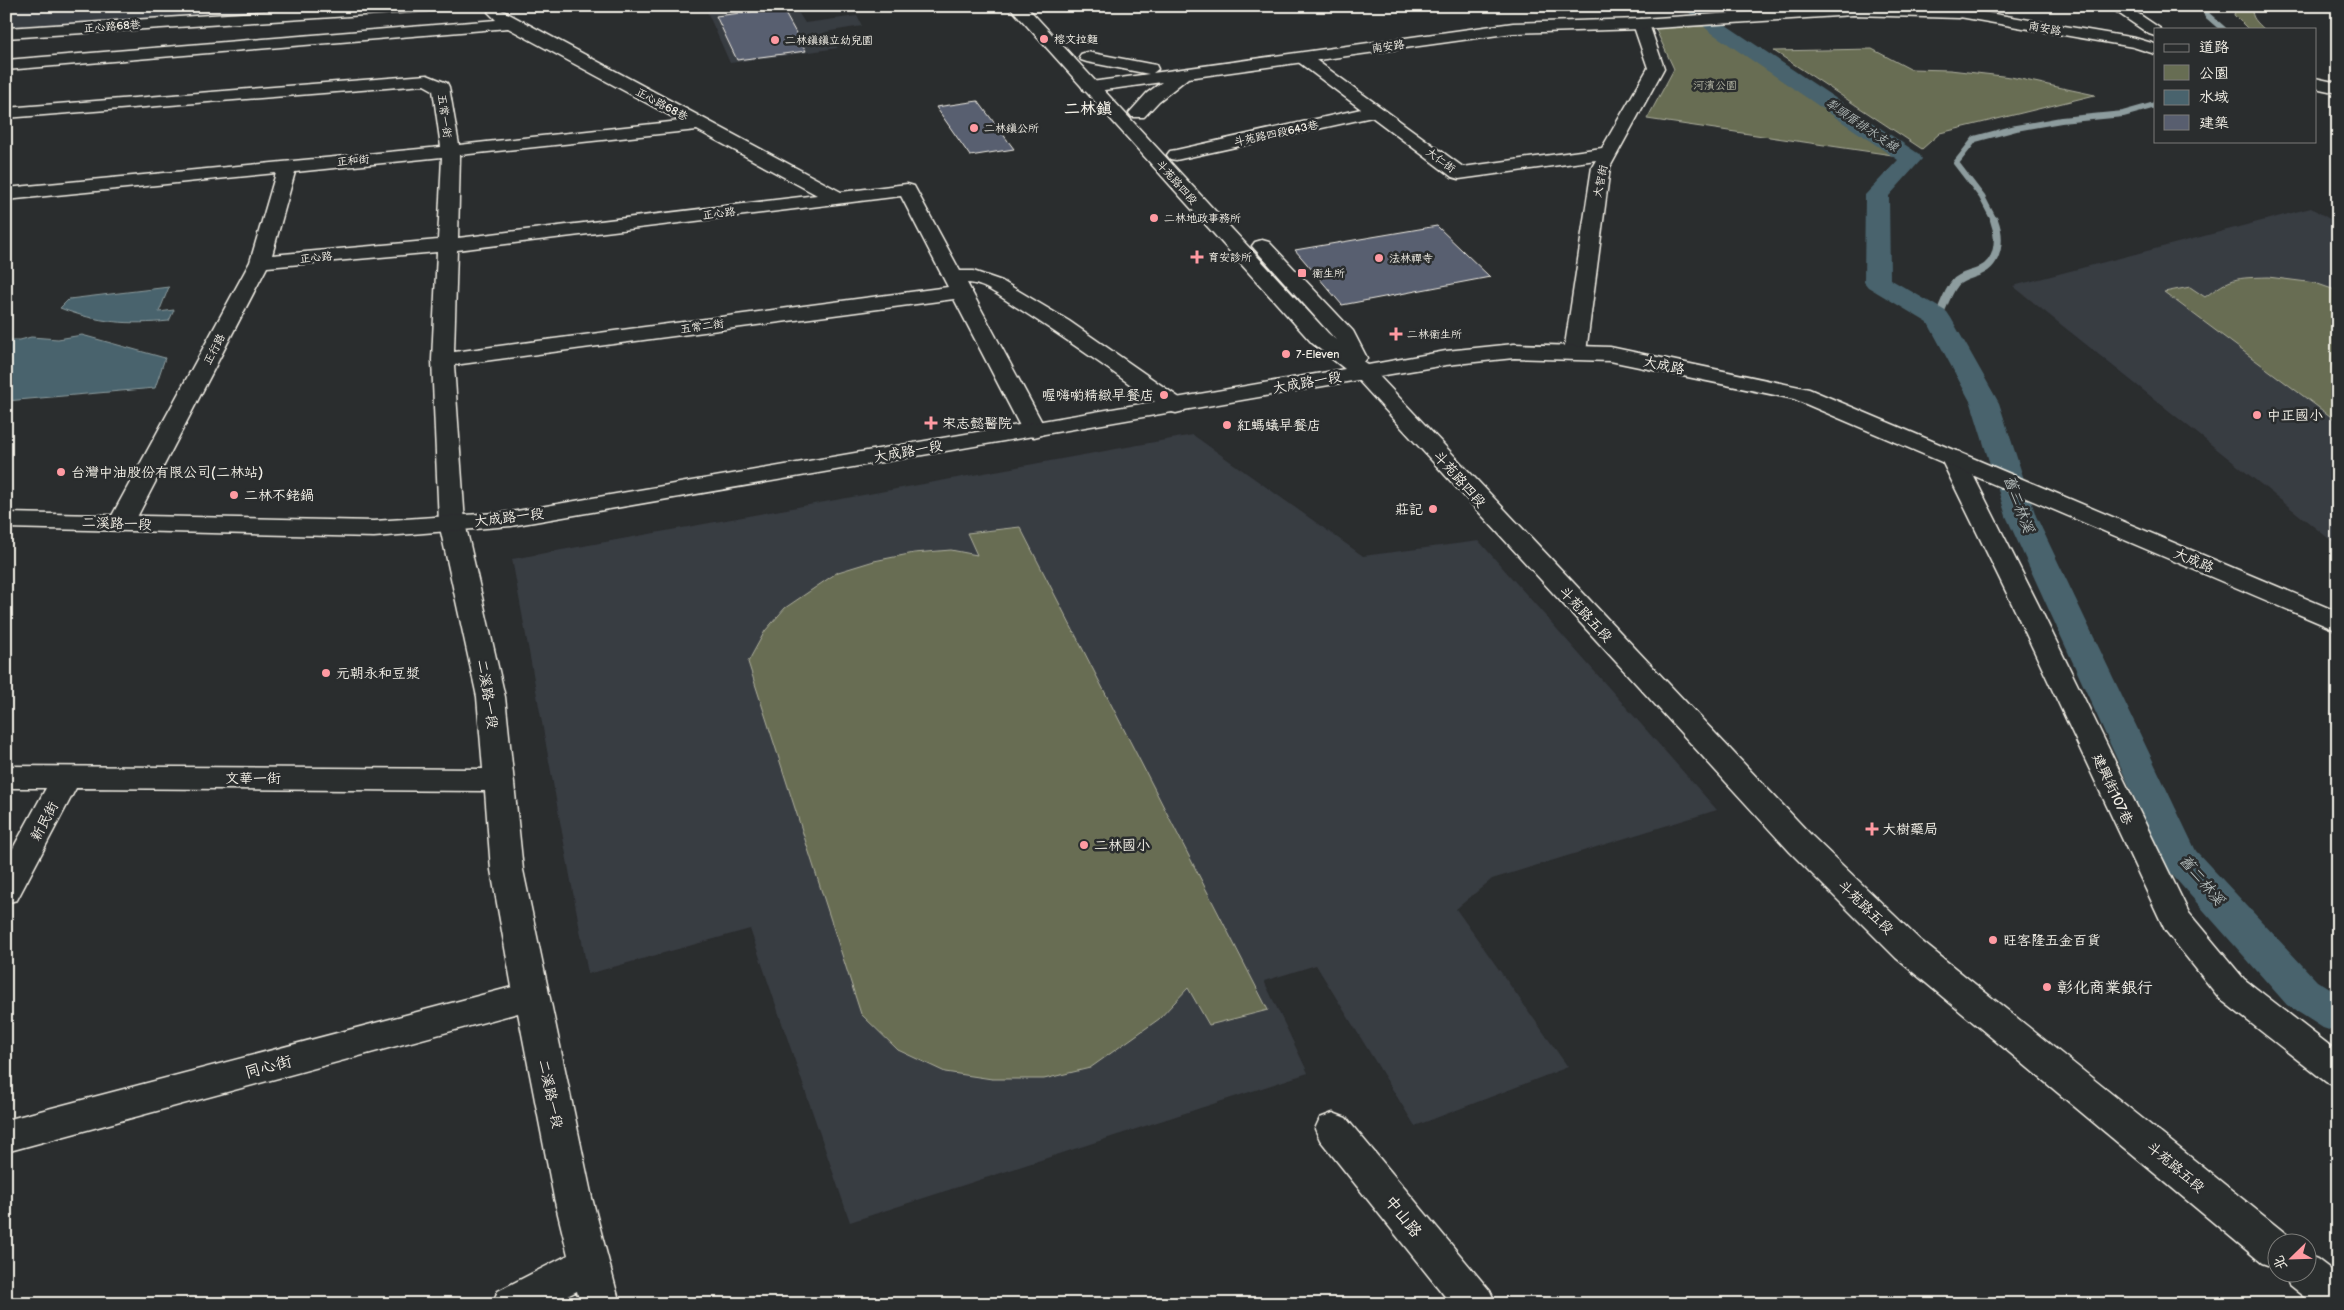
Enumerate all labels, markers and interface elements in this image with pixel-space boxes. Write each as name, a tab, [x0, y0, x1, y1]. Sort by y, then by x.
street label: 正心路68巷	[83, 18, 141, 35]
street label: 南安路	[2028, 19, 2062, 38]
legend	[2154, 28, 2316, 142]
marker: 榕文拉麵	[1038, 33, 1050, 45]
place label: 榕文拉麵	[1054, 33, 1098, 46]
marker: 二林鎮鎮立幼兒園	[769, 34, 781, 46]
place label: 二林鎮鎮立幼兒園	[785, 34, 873, 47]
street label: 南安路	[1371, 38, 1405, 55]
text: 道路	[2199, 38, 2229, 57]
text: 公園	[2199, 64, 2229, 83]
park label: 河濱公園	[1693, 79, 1737, 92]
street label: 正心路68巷	[633, 85, 690, 124]
text: 水域	[2199, 88, 2229, 107]
street label: 五常一街	[435, 93, 454, 140]
water label: 犁頭厝排水支線	[1823, 96, 1902, 156]
district label: 二林鎮	[1064, 100, 1112, 119]
text: 建築	[2199, 114, 2229, 133]
street label: 斗苑路四段643巷	[1233, 118, 1320, 149]
marker: 二林鎮公所	[968, 122, 980, 134]
place label: 二林鎮公所	[984, 122, 1039, 135]
street label: 大仁街	[1424, 145, 1459, 176]
street label: 正和街	[336, 152, 371, 168]
street label: 斗苑路四段	[1153, 158, 1200, 207]
street label: 大智街	[1591, 163, 1610, 199]
street label: 正心路	[702, 205, 736, 222]
marker: 二林地政事務所	[1148, 212, 1160, 224]
place label: 二林地政事務所	[1164, 212, 1241, 225]
street label: 正心路	[299, 250, 333, 265]
marker: 育安診所	[1190, 250, 1204, 264]
place label: 育安診所	[1208, 251, 1252, 264]
marker: 法林禪寺	[1373, 252, 1385, 264]
place label: 法林禪寺	[1389, 252, 1433, 265]
marker: 衛生所	[1296, 267, 1308, 279]
place label: 衛生所	[1312, 267, 1345, 280]
street label: 五常二街	[679, 317, 726, 336]
marker: 二林衛生所	[1389, 327, 1403, 341]
place label: 二林衛生所	[1407, 328, 1462, 341]
street label: 正行路	[201, 332, 228, 367]
marker: 7-Eleven	[1280, 348, 1292, 360]
place label: 7-Eleven	[1296, 348, 1339, 361]
street label: 大成路	[1642, 353, 1686, 378]
street label: 大成路一段	[1271, 368, 1343, 397]
place label: 喔嗨喲精緻早餐店	[1042, 387, 1154, 404]
marker: 喔嗨喲精緻早餐店	[1158, 389, 1170, 401]
place label: 中正國小	[2267, 407, 2323, 424]
marker: 中正國小	[2251, 409, 2263, 421]
place label: 宋志懿醫院	[942, 415, 1012, 432]
marker: 宋志懿醫院	[924, 416, 938, 430]
place label: 紅螞蟻早餐店	[1237, 417, 1321, 434]
marker: 紅螞蟻早餐店	[1221, 419, 1233, 431]
street label: 大成路一段	[872, 437, 944, 466]
street label: 斗苑路四段	[1430, 448, 1489, 511]
place label: 台灣中油股份有限公司(二林站)	[71, 464, 263, 481]
marker: 台灣中油股份有限公司(二林站)	[55, 466, 67, 478]
water label: 舊二林溪	[1999, 473, 2038, 537]
place label: 二林不銠鍋	[244, 487, 314, 504]
marker: 二林不銠鍋	[228, 489, 240, 501]
place label: 莊記	[1395, 501, 1423, 518]
marker: 莊記	[1427, 503, 1439, 515]
street label: 大成路一段	[473, 505, 545, 530]
street label: 二溪路一段	[82, 514, 152, 533]
street label: 大成路	[2171, 544, 2216, 576]
street label: 斗苑路五段	[1556, 583, 1616, 646]
street label: 二溪路一段	[474, 658, 501, 730]
place label: 元朝永和豆漿	[336, 665, 420, 682]
marker: 元朝永和豆漿	[320, 667, 332, 679]
street label: 建興街107巷	[2089, 751, 2137, 828]
street label: 文華一街	[225, 770, 281, 787]
street label: 新民街	[27, 799, 62, 844]
place label: 大樹藥局	[1882, 821, 1938, 838]
marker: 大樹藥局	[1866, 823, 1878, 835]
place label: 二林國小	[1094, 837, 1150, 854]
marker: 二林國小	[1078, 839, 1090, 851]
water label: 舊二林溪	[2175, 851, 2229, 910]
street label: 斗苑路五段	[1835, 877, 1897, 938]
place label: 旺客隆五金百貨	[2003, 932, 2101, 949]
marker: 旺客隆五金百貨	[1987, 934, 1999, 946]
place label: 彰化商業銀行	[2057, 979, 2153, 998]
marker: 彰化商業銀行	[2041, 981, 2053, 993]
street label: 同心街	[243, 1052, 294, 1083]
street label: 二溪路一段	[535, 1058, 566, 1130]
street label: 斗苑路五段	[2143, 1138, 2208, 1196]
street label: 中山路	[1380, 1192, 1425, 1242]
north arrow	[2266, 1232, 2316, 1282]
text: 北	[2270, 1253, 2291, 1273]

